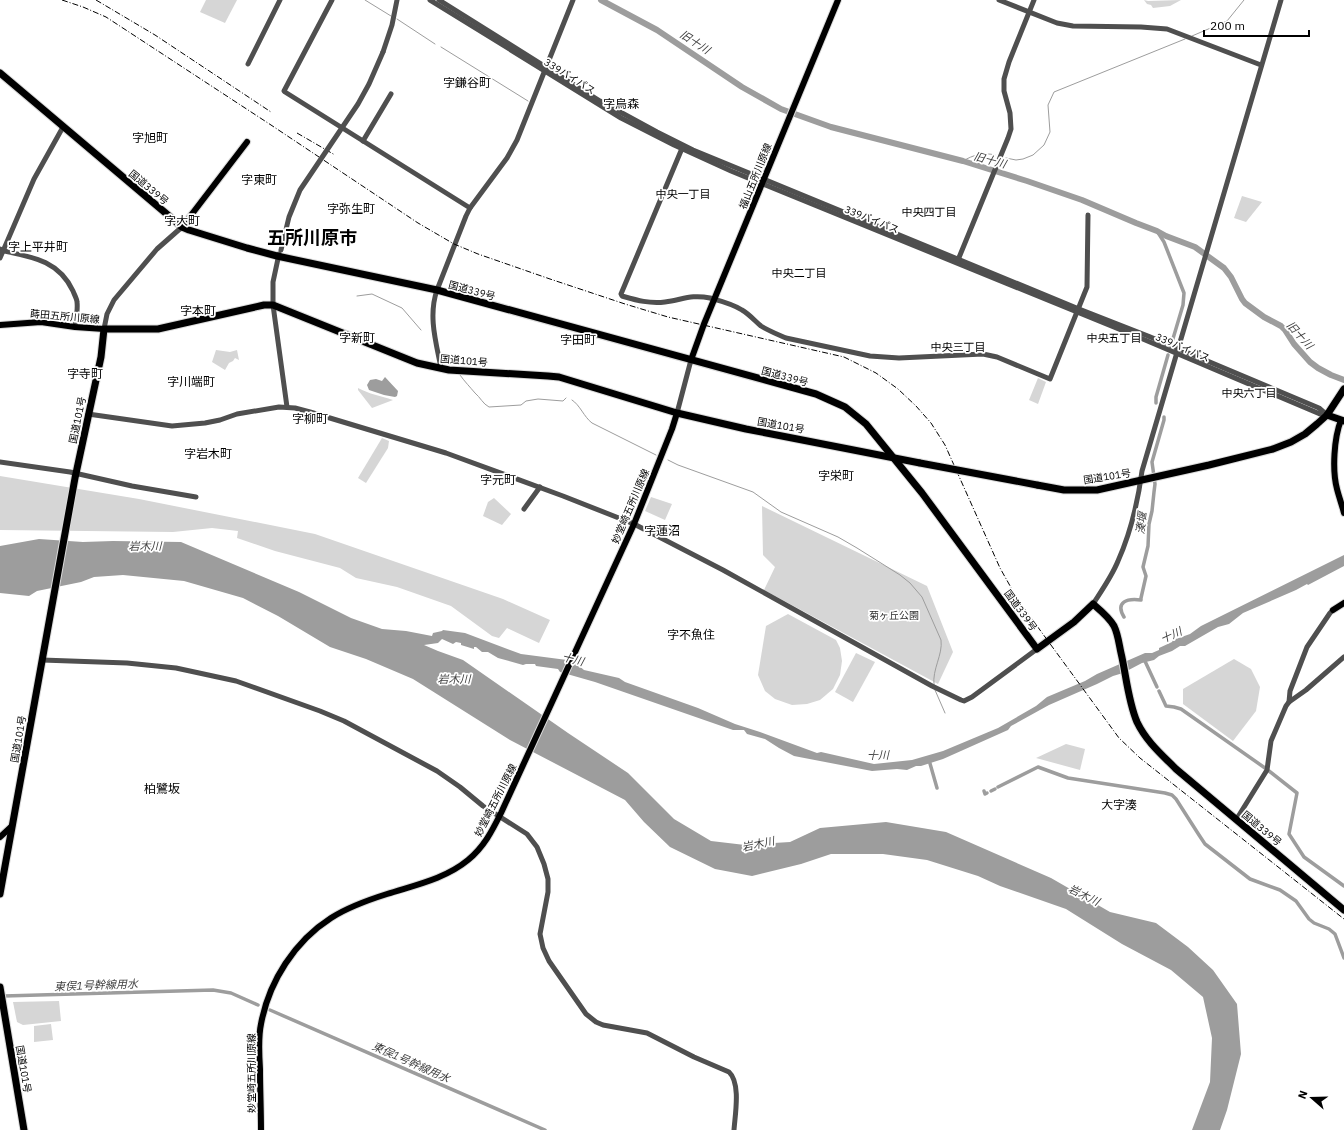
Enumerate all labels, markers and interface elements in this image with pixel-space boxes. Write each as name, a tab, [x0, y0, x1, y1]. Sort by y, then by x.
scale bar	[1204, 12, 1309, 38]
text: 200 m	[1210, 18, 1245, 33]
water label: 旧十川	[677, 27, 713, 57]
street label: 339バイパス	[542, 56, 598, 97]
district label: 字鎌谷町	[443, 75, 491, 90]
district label: 字烏森	[603, 96, 639, 111]
district label: 字旭町	[132, 130, 168, 145]
street label: 福山五所川原線	[736, 141, 775, 211]
water label: 旧十川	[972, 149, 1009, 171]
street label: 国道339号	[126, 167, 171, 208]
district label: 字東町	[241, 172, 277, 187]
district label: 中央一丁目	[656, 187, 711, 201]
district label: 字弥生町	[327, 201, 375, 216]
street label: 339バイパス	[843, 203, 901, 236]
district label: 中央四丁目	[902, 205, 957, 219]
district label: 字大町	[164, 213, 200, 228]
district label: 五所川原市	[267, 226, 357, 249]
district label: 字上平井町	[8, 239, 68, 254]
district label: 中央二丁目	[772, 266, 827, 280]
street label: 国道339号	[447, 278, 497, 303]
district label: 字本町	[180, 303, 216, 318]
street label: 蒔田五所川原線	[30, 307, 100, 326]
water label: 旧十川	[1284, 318, 1317, 353]
district label: 字新町	[339, 330, 375, 345]
street label: 339バイパス	[1154, 330, 1212, 365]
district label: 中央五丁目	[1087, 331, 1142, 345]
district label: 字田町	[560, 332, 596, 347]
district label: 中央三丁目	[931, 340, 986, 354]
street label: 国道101号	[439, 352, 488, 369]
street label: 国道339号	[760, 364, 810, 389]
district label: 字寺町	[67, 366, 103, 381]
district label: 字川端町	[167, 374, 215, 389]
district label: 中央六丁目	[1222, 386, 1277, 400]
street label: 国道101号	[66, 395, 89, 445]
district label: 字柳町	[292, 411, 328, 426]
street label: 国道101号	[756, 415, 806, 436]
district label: 字岩木町	[184, 446, 232, 461]
street label: 国道101号	[1082, 466, 1132, 487]
street label: 妙堂崎五所川原線	[609, 467, 652, 546]
district label: 字栄町	[818, 468, 854, 483]
district label: 字元町	[480, 472, 516, 487]
water label: 湊堰	[1133, 509, 1150, 535]
district label: 字蓮沼	[644, 523, 680, 538]
water label: 岩木川	[129, 539, 162, 553]
street label: 国道339号	[1001, 587, 1040, 634]
park label: 菊ヶ丘公園	[869, 609, 919, 622]
water label: 十川	[1158, 624, 1185, 646]
district label: 字不魚住	[667, 627, 715, 642]
water label: 十川	[561, 650, 586, 669]
water label: 岩木川	[438, 672, 471, 686]
street label: 国道101号	[8, 714, 29, 764]
water label: 十川	[867, 748, 890, 762]
street label: 妙堂崎五所川原線	[471, 762, 519, 839]
district label: 柏鷺坂	[144, 781, 180, 796]
district label: 大字湊	[1101, 797, 1137, 812]
street label: 国道339号	[1239, 808, 1284, 849]
water label: 岩木川	[740, 834, 777, 854]
water label: 岩木川	[1066, 881, 1103, 909]
water label: 東俣1号幹線用水	[54, 977, 139, 993]
street label: 妙堂崎五所川原線	[245, 1033, 258, 1113]
water label: 東俣1号幹線用水	[370, 1039, 453, 1086]
street label: 国道101号	[13, 1044, 34, 1094]
north arrow	[1292, 1078, 1332, 1118]
text: N	[1295, 1088, 1311, 1101]

